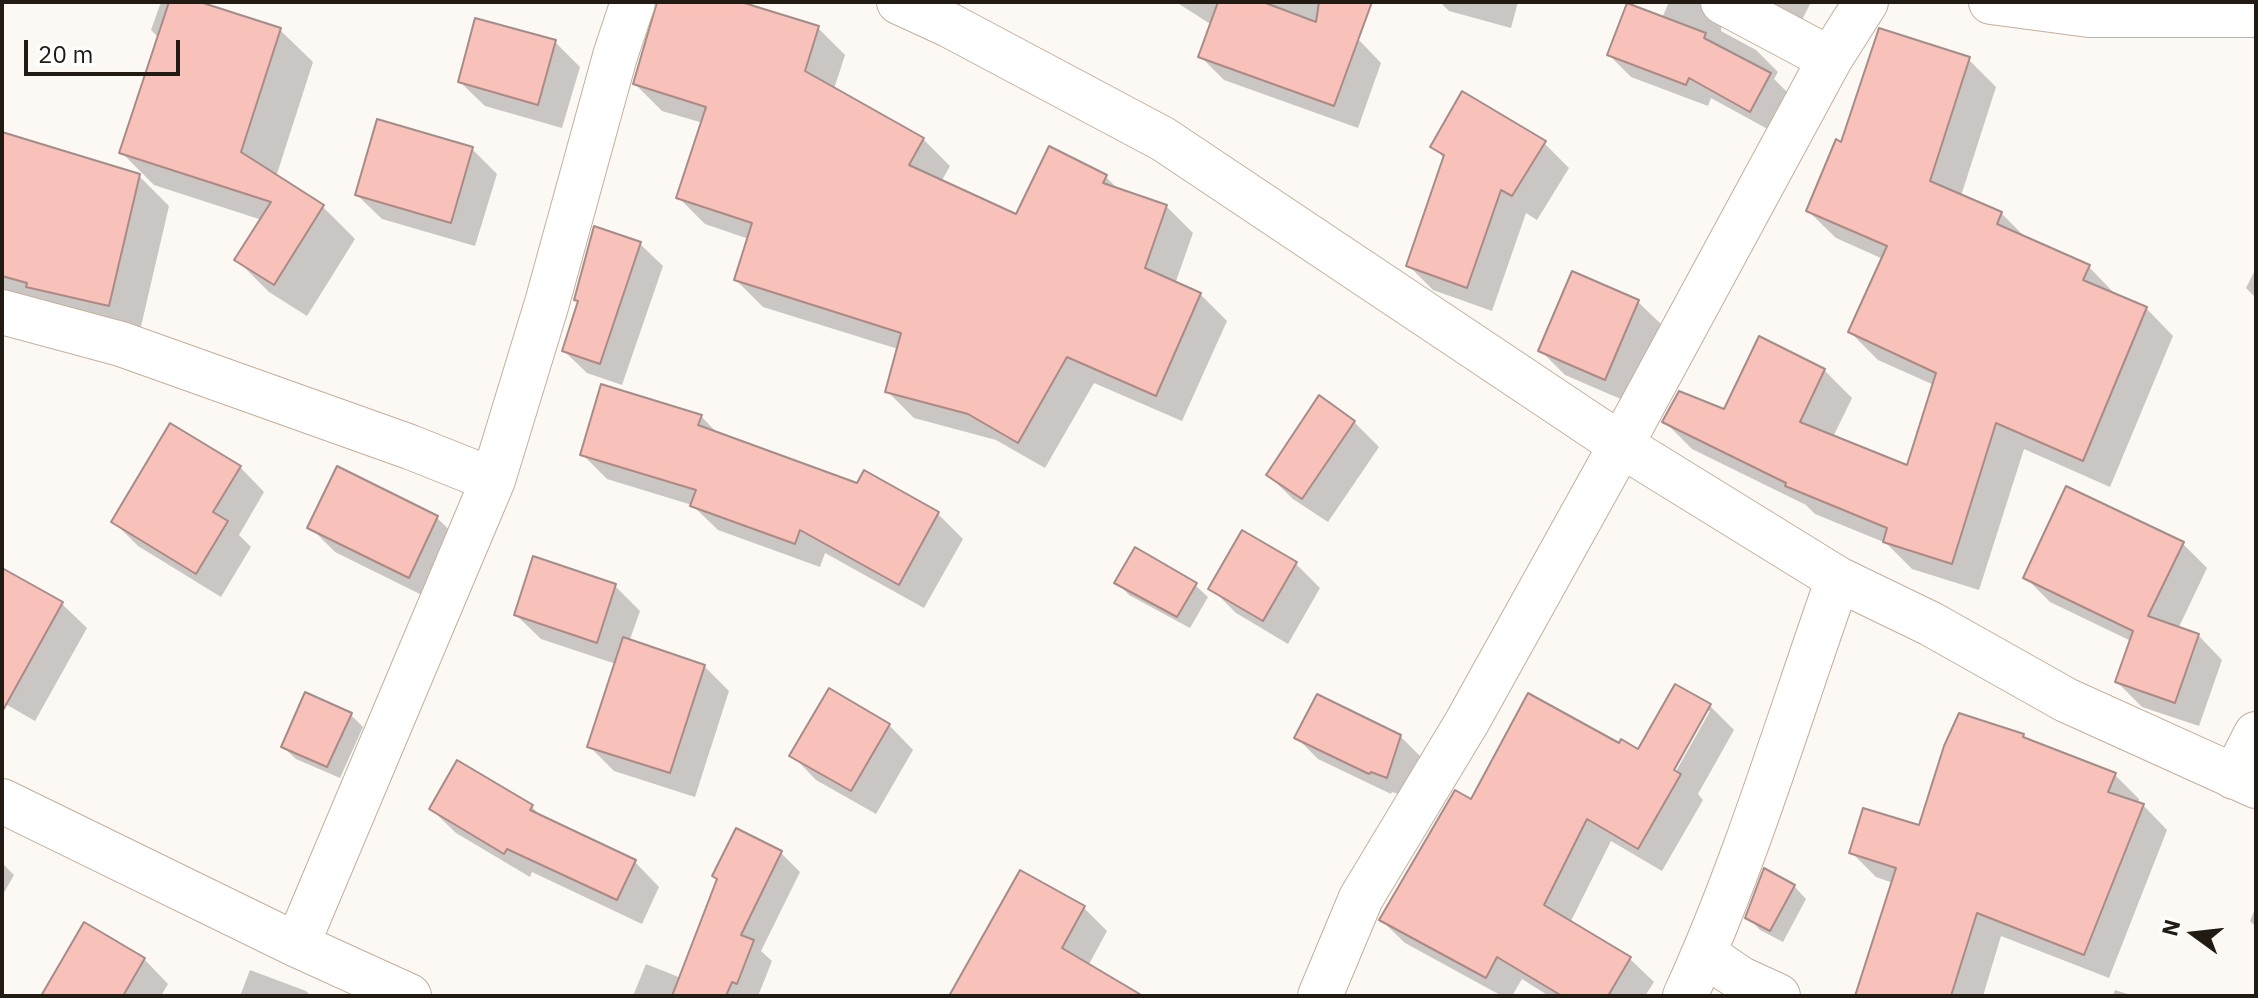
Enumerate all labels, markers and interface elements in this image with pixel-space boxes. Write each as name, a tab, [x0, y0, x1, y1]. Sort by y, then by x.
scale bar	[28, 24, 184, 74]
text: 20 m	[38, 38, 93, 70]
north arrow	[2154, 894, 2234, 974]
text: N	[2154, 916, 2186, 939]

